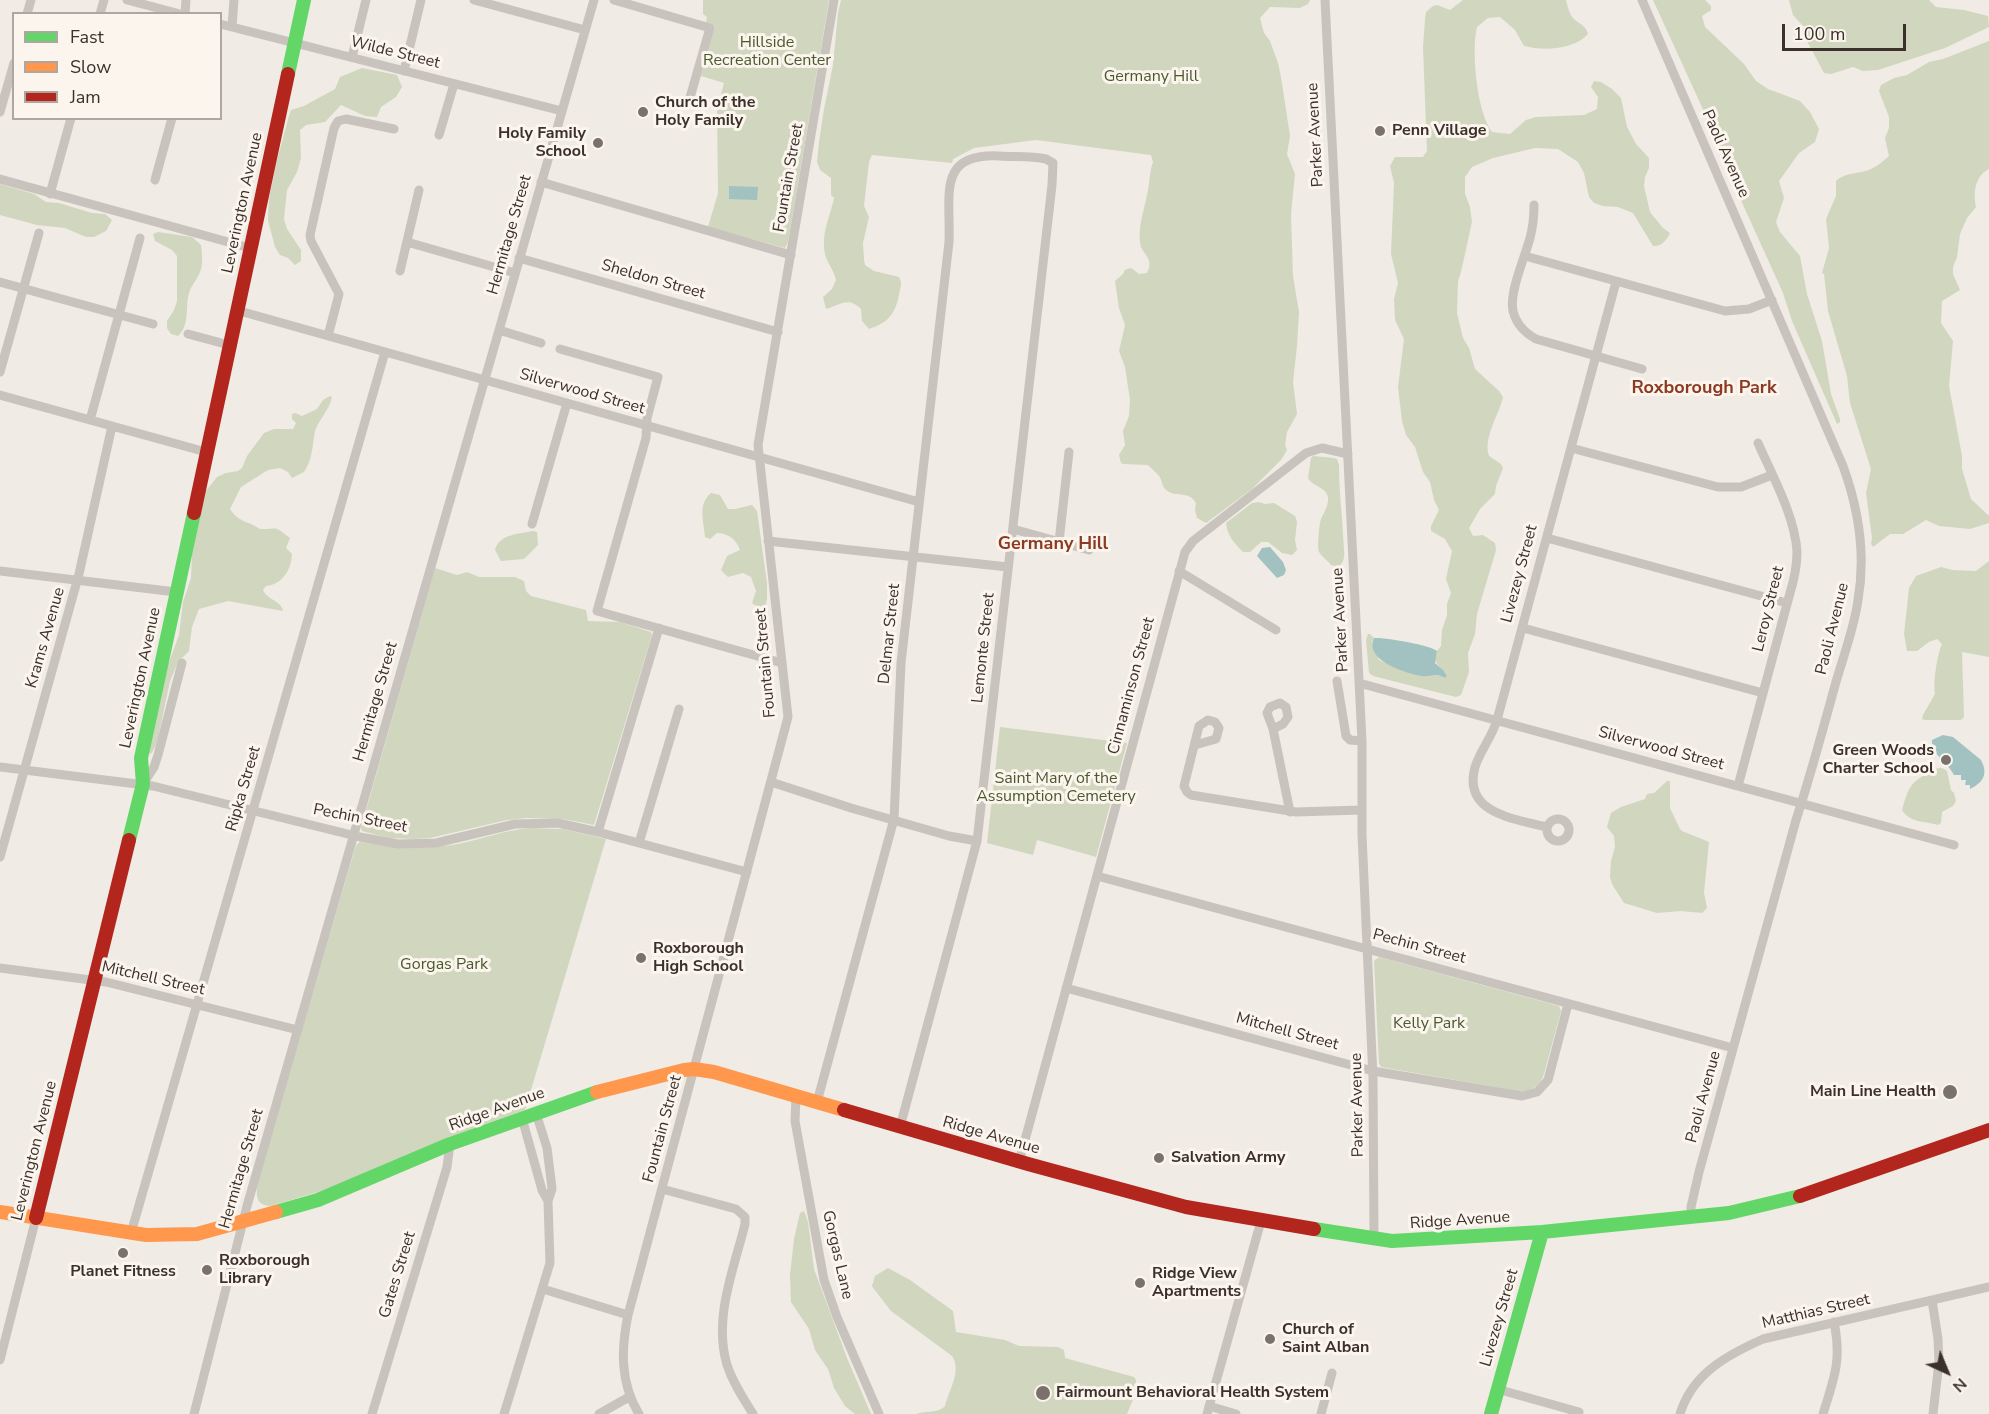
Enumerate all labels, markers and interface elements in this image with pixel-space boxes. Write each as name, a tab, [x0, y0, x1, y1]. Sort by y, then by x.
legend	[12, 12, 222, 120]
scale bar	[1785, 12, 1910, 50]
text: 100 m	[1793, 22, 1845, 46]
text: Fast	[70, 25, 104, 49]
street label: Wilde Street	[348, 33, 442, 73]
park label: Hillside Recreation Center	[703, 33, 831, 71]
text: Slow	[70, 55, 111, 79]
park label: Germany Hill	[1104, 67, 1198, 87]
street label: Parker Avenue	[1304, 82, 1328, 188]
text: Jam	[70, 85, 101, 109]
place label: Church of the Holy Family	[655, 93, 755, 131]
marker: Church of the Holy Family	[636, 105, 650, 119]
street label: Paoli Avenue	[1697, 107, 1753, 201]
place label: Penn Village	[1392, 121, 1487, 141]
street label: Fountain Street	[770, 122, 808, 234]
place label: Holy Family School	[498, 124, 586, 162]
marker: Penn Village	[1373, 124, 1387, 138]
street label: Leverington Avenue	[219, 131, 267, 275]
marker: Holy Family School	[591, 136, 605, 150]
street label: Hermitage Street	[484, 173, 536, 297]
street label: Sheldon Street	[599, 256, 707, 304]
street label: Silverwood Street	[517, 365, 647, 419]
district label: Roxborough Park	[1631, 378, 1777, 400]
street label: Livezey Street	[1498, 523, 1542, 625]
district label: Germany Hill	[998, 534, 1108, 556]
street label: Leroy Street	[1749, 564, 1789, 654]
street label: Parker Avenue	[1329, 567, 1353, 673]
street label: Paoli Avenue	[1812, 581, 1854, 677]
street label: Delmar Street	[875, 583, 905, 685]
street label: Krams Avenue	[22, 585, 70, 691]
street label: Lemonte Street	[969, 592, 999, 704]
street label: Leverington Avenue	[117, 606, 165, 750]
street label: Fountain Street	[752, 607, 780, 719]
street label: Cinnaminson Street	[1104, 615, 1160, 757]
street label: Hermitage Street	[350, 640, 402, 764]
street label: Silverwood Street	[1596, 723, 1726, 775]
place label: Green Woods Charter School	[1822, 741, 1934, 779]
street label: Ripka Street	[223, 744, 265, 834]
marker: Green Woods Charter School	[1939, 753, 1953, 767]
park label: Saint Mary of the Assumption Cemetery	[976, 769, 1136, 807]
street label: Pechin Street	[311, 800, 409, 838]
street label: Pechin Street	[1370, 925, 1468, 969]
place label: Roxborough High School	[653, 939, 744, 977]
marker: Roxborough High School	[634, 951, 648, 965]
park label: Gorgas Park	[400, 955, 488, 975]
street label: Mitchell Street	[100, 958, 206, 1000]
street label: Mitchell Street	[1234, 1009, 1340, 1055]
park label: Kelly Park	[1393, 1014, 1465, 1034]
street label: Paoli Avenue	[1683, 1049, 1725, 1145]
street label: Parker Avenue	[1347, 1053, 1369, 1157]
street label: Fountain Street	[639, 1073, 687, 1185]
street label: Leverington Avenue	[8, 1079, 62, 1223]
place label: Main Line Health	[1810, 1082, 1936, 1102]
marker: Main Line Health	[1941, 1083, 1959, 1101]
street label: Ridge Avenue	[447, 1084, 547, 1136]
street label: Hermitage Street	[216, 1107, 268, 1231]
street label: Ridge Avenue	[940, 1113, 1042, 1159]
place label: Salvation Army	[1171, 1148, 1285, 1168]
marker: Salvation Army	[1152, 1151, 1166, 1165]
street label: Ridge Avenue	[1409, 1208, 1511, 1234]
street label: Gorgas Lane	[817, 1209, 857, 1301]
street label: Gates Street	[376, 1229, 420, 1321]
marker: Planet Fitness	[116, 1246, 130, 1260]
place label: Roxborough Library	[219, 1251, 310, 1289]
place label: Planet Fitness	[70, 1262, 176, 1282]
marker: Roxborough Library	[200, 1263, 214, 1277]
place label: Ridge View Apartments	[1152, 1264, 1241, 1302]
street label: Livezey Street	[1477, 1267, 1523, 1369]
marker: Ridge View Apartments	[1133, 1276, 1147, 1290]
street label: Matthias Street	[1760, 1290, 1872, 1334]
place label: Church of Saint Alban	[1282, 1320, 1369, 1358]
marker: Church of Saint Alban	[1263, 1332, 1277, 1346]
north arrow	[1917, 1342, 1977, 1402]
text: N	[1948, 1373, 1971, 1397]
place label: Fairmount Behavioral Health System	[1056, 1383, 1329, 1403]
marker: Fairmount Behavioral Health System	[1034, 1384, 1052, 1402]

